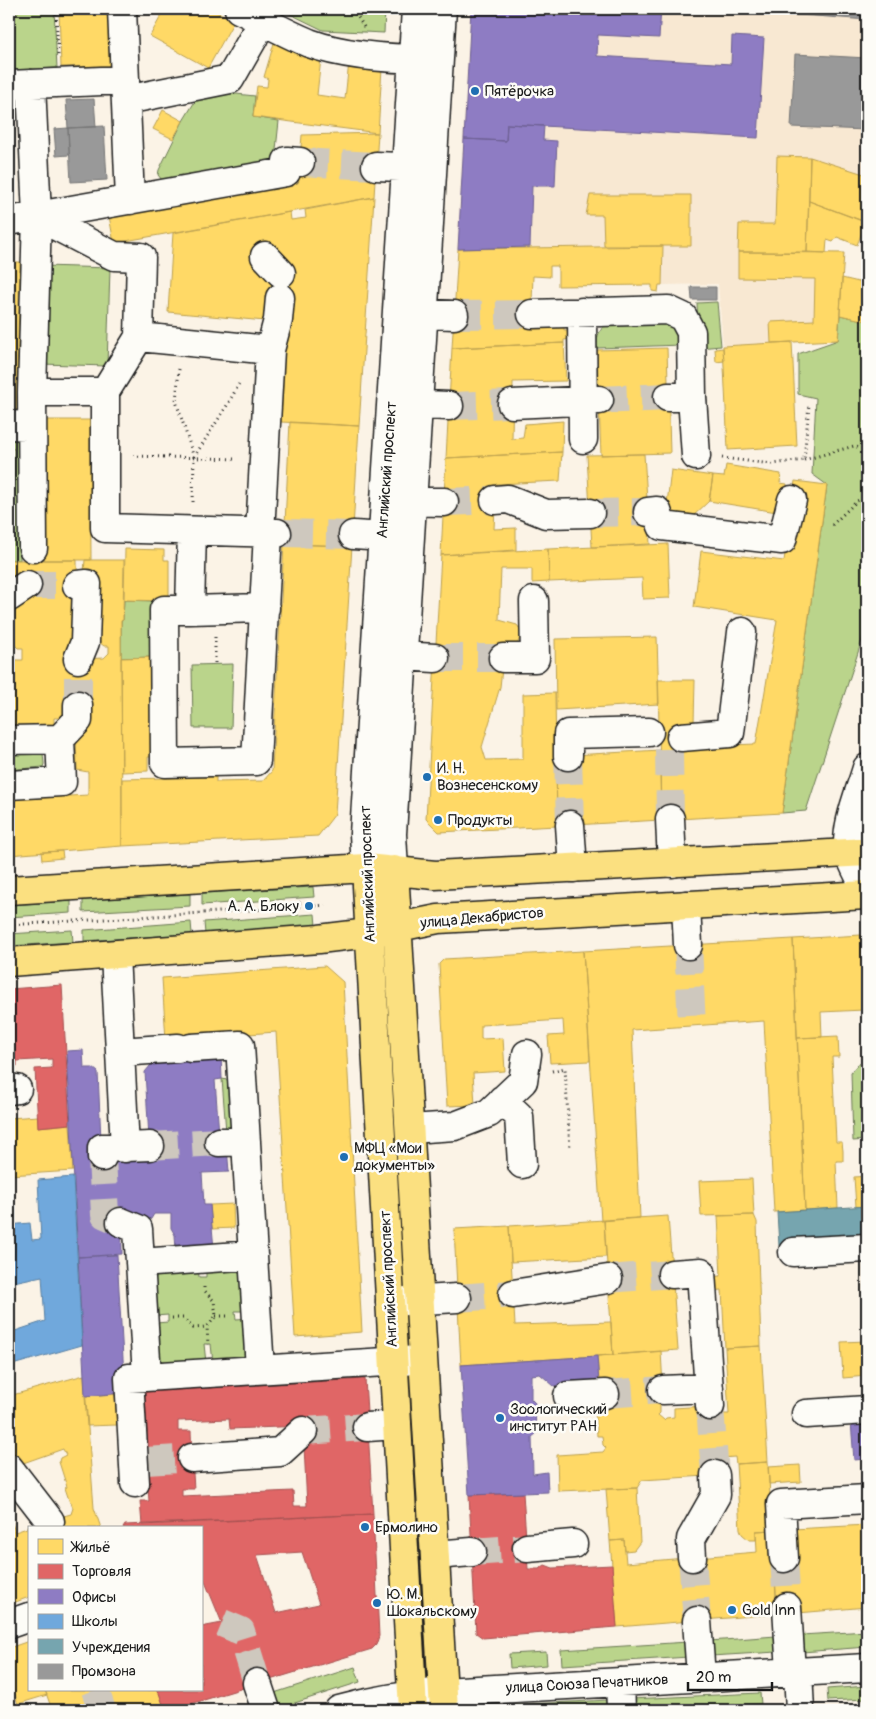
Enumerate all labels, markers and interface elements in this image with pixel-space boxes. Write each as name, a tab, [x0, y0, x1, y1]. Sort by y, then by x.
place label: Пятёрочка	[485, 82, 554, 101]
marker: Пятёрочка	[469, 85, 481, 97]
street label: Английский проспект	[373, 400, 401, 539]
place label: И. Н. Вознесенскому	[437, 759, 538, 795]
marker: И. Н. Вознесенскому	[421, 771, 433, 783]
street label: Английский проспект	[356, 805, 380, 943]
place label: Продукты	[448, 811, 512, 830]
marker: Продукты	[432, 814, 444, 826]
place label: А. А. Блоку	[227, 897, 300, 916]
marker: А. А. Блоку	[303, 900, 315, 912]
street label: улица Декабристов	[418, 903, 545, 933]
place label: МФЦ «Мои документы»	[354, 1139, 435, 1175]
marker: МФЦ «Мои документы»	[338, 1151, 350, 1163]
street label: Английский проспект	[376, 1209, 402, 1348]
place label: Зоологический институт РАН	[510, 1400, 607, 1436]
marker: Зоологический институт РАН	[494, 1412, 506, 1424]
place label: Ермолино	[375, 1518, 438, 1537]
marker: Ермолино	[359, 1521, 371, 1533]
legend	[28, 1526, 202, 1692]
text: Жильё	[70, 1538, 111, 1557]
text: Торговля	[72, 1562, 131, 1581]
place label: Ю. М. Шокальскому	[387, 1585, 477, 1621]
text: Офисы	[72, 1588, 116, 1607]
marker: Ю. М. Шокальскому	[371, 1597, 383, 1609]
place label: Gold Inn	[742, 1601, 795, 1620]
marker: Gold Inn	[726, 1604, 738, 1616]
text: Школы	[72, 1612, 118, 1631]
text: Учреждения	[72, 1638, 150, 1657]
scale bar	[688, 1659, 772, 1691]
text: Промзона	[72, 1662, 136, 1681]
text: 20 m	[696, 1668, 731, 1687]
street label: улица Союза Печатников	[504, 1670, 669, 1698]

